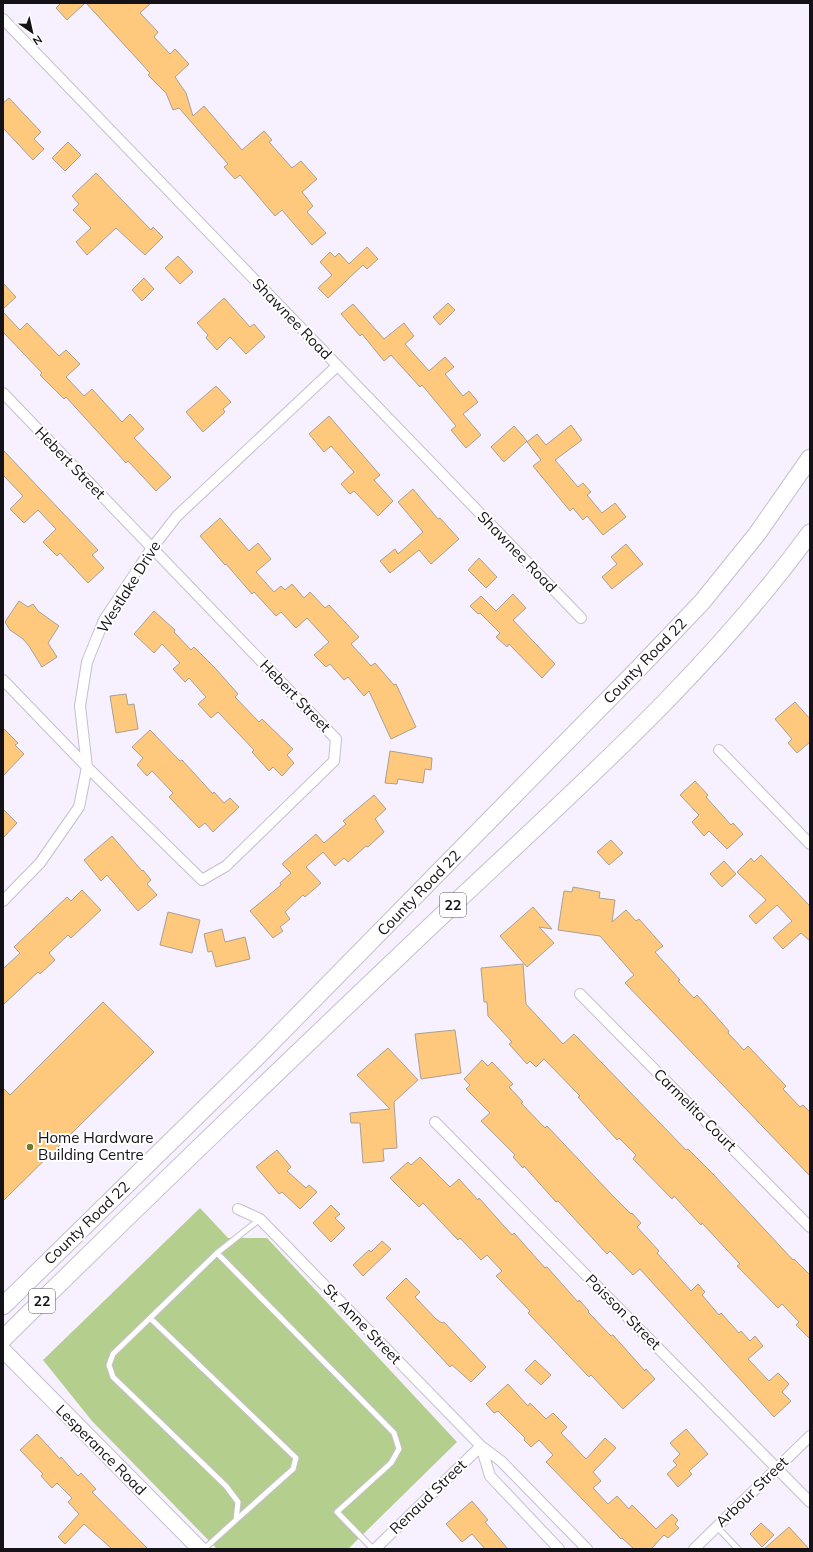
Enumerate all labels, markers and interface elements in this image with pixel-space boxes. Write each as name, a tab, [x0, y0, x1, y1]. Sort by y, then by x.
north arrow	[12, 12, 52, 52]
text: N	[30, 32, 45, 48]
street label: Shawnee Road	[249, 274, 336, 363]
street label: Hebert Street	[31, 422, 110, 503]
street label: Shawnee Road	[474, 507, 561, 596]
street label: Westlake Drive	[93, 537, 164, 636]
street label: County Road 22	[599, 614, 690, 707]
street label: Hebert Street	[256, 655, 335, 736]
street label: County Road 22	[374, 847, 464, 939]
road number: 22	[440, 893, 466, 917]
street label: Carmelita Court	[650, 1064, 741, 1155]
place label: Home Hardware Building Centre	[38, 1128, 154, 1164]
marker: Home Hardware Building Centre	[25, 1142, 35, 1152]
street label: County Road 22	[40, 1177, 133, 1268]
street label: Poisson Street	[582, 1270, 665, 1353]
street label: St. Anne Street	[319, 1280, 405, 1368]
road number: 22	[29, 1289, 55, 1313]
street label: Lesperance Road	[52, 1400, 151, 1499]
street label: Arbour Street	[711, 1452, 792, 1531]
street label: Renaud Street	[385, 1455, 470, 1538]

